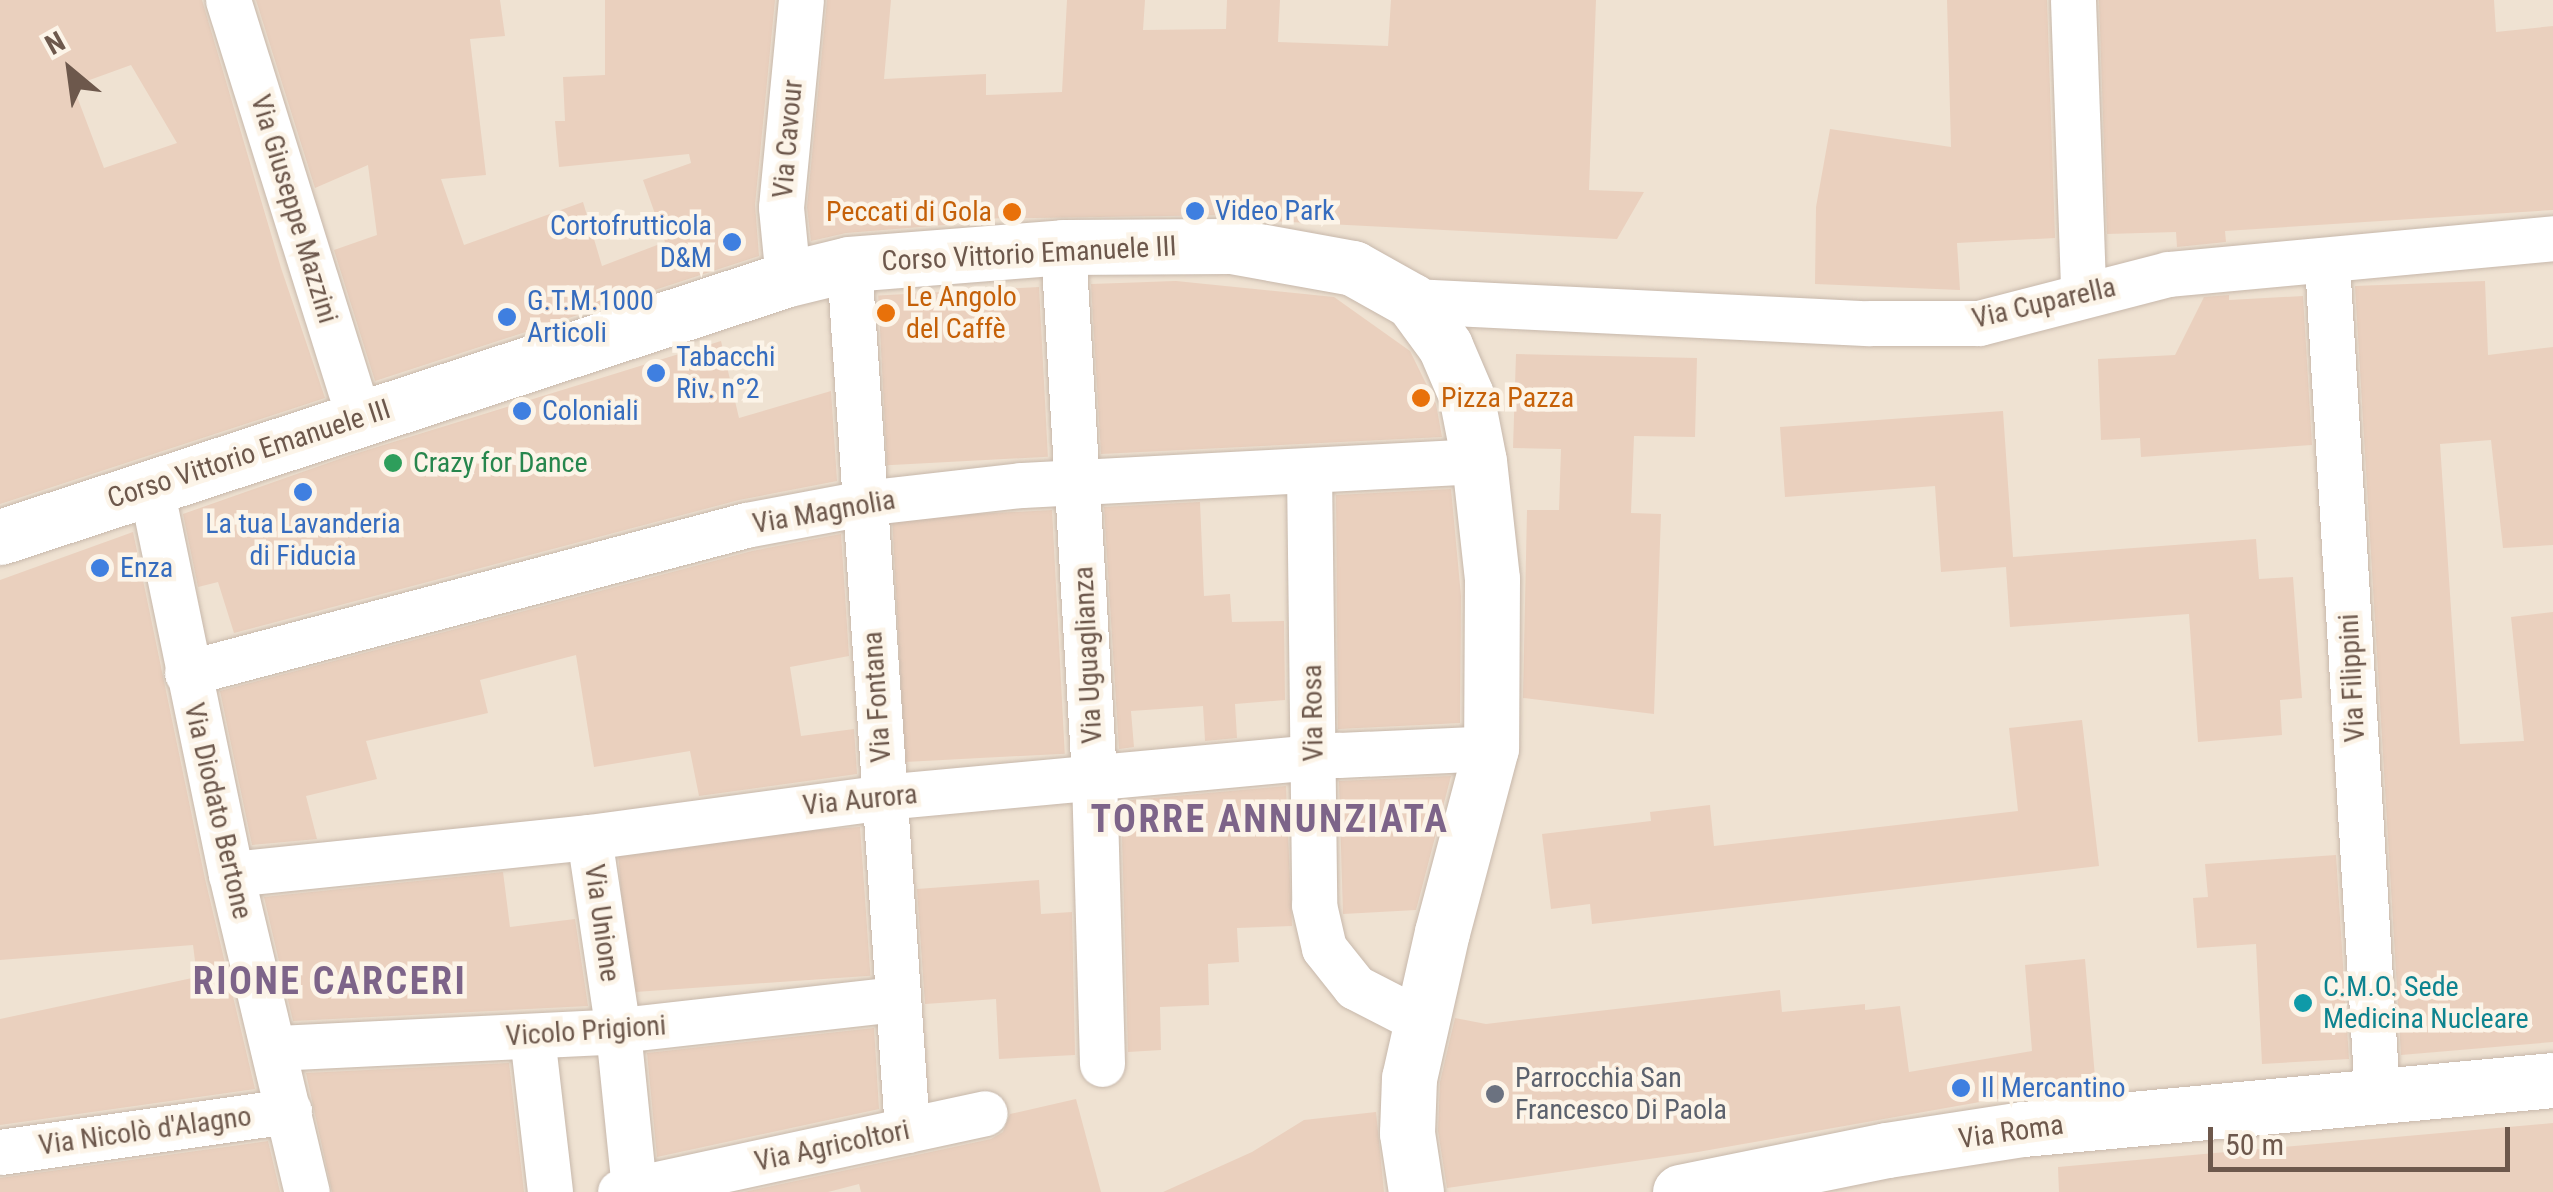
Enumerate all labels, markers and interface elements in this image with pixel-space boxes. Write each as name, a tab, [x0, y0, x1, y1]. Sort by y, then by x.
north arrow	[20, 20, 120, 120]
text: N	[40, 25, 71, 62]
street label: Via Cavour	[766, 78, 810, 200]
street label: Via Giuseppe Mazzini	[243, 91, 345, 327]
place label: Video Park	[1215, 194, 1335, 228]
place label: Peccati di Gola	[826, 195, 992, 229]
marker: Video Park	[1184, 200, 1206, 222]
marker: Peccati di Gola	[1001, 201, 1023, 223]
place label: Cortofrutticola D&M	[550, 209, 712, 275]
street label: Corso Vittorio Emanuele III	[881, 229, 1177, 279]
marker: Cortofrutticola D&M	[721, 231, 743, 253]
street label: Via Cuparella	[1969, 270, 2119, 336]
place label: Le Angolo del Caffè	[906, 280, 1017, 346]
place label: G.T.M.1000 Articoli	[527, 284, 654, 350]
marker: Le Angolo del Caffè	[875, 302, 897, 324]
marker: G.T.M.1000 Articoli	[496, 306, 518, 328]
place label: Tabacchi Riv. n°2	[676, 340, 775, 406]
marker: Tabacchi Riv. n°2	[645, 362, 667, 384]
place label: Pizza Pazza	[1441, 381, 1574, 415]
marker: Pizza Pazza	[1410, 387, 1432, 409]
street label: Corso Vittorio Emanuele III	[103, 392, 395, 516]
place label: Coloniali	[542, 394, 639, 428]
marker: Coloniali	[511, 400, 533, 422]
place label: Crazy for Dance	[413, 446, 588, 480]
marker: Crazy for Dance	[382, 452, 404, 474]
marker: La tua Lavanderia di Fiducia	[292, 481, 314, 503]
street label: Via Magnolia	[750, 483, 898, 541]
place label: La tua Lavanderia di Fiducia	[205, 507, 401, 573]
place label: Enza	[120, 551, 173, 585]
marker: Enza	[89, 557, 111, 579]
street label: Via Uguaglianza	[1067, 565, 1109, 745]
street label: Via Filippini	[2332, 613, 2372, 743]
street label: Via Fontana	[856, 630, 898, 764]
street label: Via Rosa	[1295, 664, 1331, 762]
street label: Via Diodato Bertone	[177, 700, 259, 922]
street label: Via Aurora	[801, 777, 919, 823]
district label: TORRE ANNUNZIATA	[1091, 797, 1449, 843]
street label: Via Unione	[577, 862, 627, 984]
district label: RIONE CARCERI	[193, 959, 467, 1005]
place label: C.M.O. Sede Medicina Nucleare	[2323, 970, 2529, 1036]
marker: C.M.O. Sede Medicina Nucleare	[2292, 992, 2314, 1014]
street label: Vicolo Prigioni	[505, 1009, 667, 1053]
place label: Parrocchia San Francesco Di Paola	[1515, 1061, 1727, 1127]
place label: Il Mercantino	[1981, 1071, 2126, 1105]
marker: Il Mercantino	[1950, 1077, 1972, 1099]
marker: Parrocchia San Francesco Di Paola	[1484, 1083, 1506, 1105]
street label: Via Nicolò d'Alagno	[37, 1099, 253, 1163]
scale bar	[2213, 1107, 2516, 1169]
street label: Via Roma	[1956, 1108, 2066, 1156]
street label: Via Agricoltori	[752, 1113, 912, 1179]
text: 50 m	[2225, 1127, 2284, 1162]

